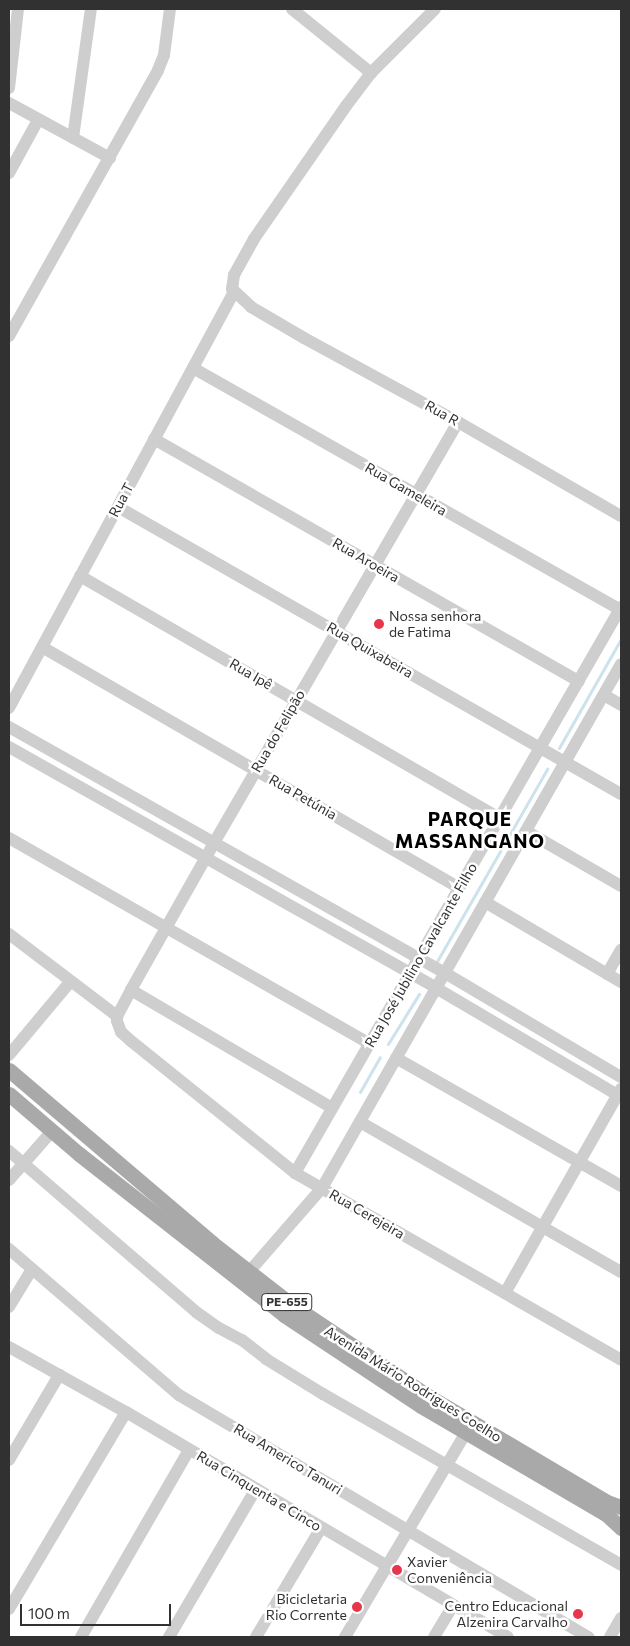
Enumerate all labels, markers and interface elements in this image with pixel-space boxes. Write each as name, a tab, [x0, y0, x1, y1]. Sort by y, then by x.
street label: Rua R	[422, 397, 462, 429]
street label: Rua Gameleira	[362, 459, 450, 519]
street label: Rua T	[105, 480, 137, 520]
street label: Rua Aroeira	[330, 534, 402, 586]
place label: Nossa senhora de Fatima	[389, 608, 481, 640]
marker: Nossa senhora de Fatima	[373, 618, 385, 630]
street label: Rua Quixabeira	[324, 619, 416, 681]
street label: Rua Ipê	[227, 655, 275, 693]
street label: Rua do Felipão	[248, 687, 308, 775]
street label: Rua Petúnia	[266, 771, 340, 823]
district label: PARQUE MASSANGANO	[394, 808, 546, 852]
street label: Rua José Jubilino Cavalcante Filho	[361, 860, 481, 1050]
street label: Rua Cerejeira	[326, 1186, 408, 1242]
road number: PE-655	[261, 1292, 313, 1311]
street label: Avenida Mário Rodrigues Coelho	[321, 1322, 505, 1446]
street label: Rua Americo Tanuri	[231, 1420, 345, 1498]
street label: Rua Cinquenta e Cinco	[194, 1447, 324, 1535]
place label: Xavier Conveniência	[407, 1554, 492, 1586]
marker: Xavier Conveniência	[391, 1564, 403, 1576]
place label: Bicicletaria Rio Corrente	[266, 1591, 347, 1624]
scale bar	[22, 1594, 174, 1626]
place label: Centro Educacional Alzenira Carvalho	[445, 1598, 568, 1630]
marker: Bicicletaria Rio Corrente	[351, 1601, 363, 1613]
text: 100 m	[28, 1604, 70, 1622]
marker: Centro Educacional Alzenira Carvalho	[572, 1608, 584, 1620]

